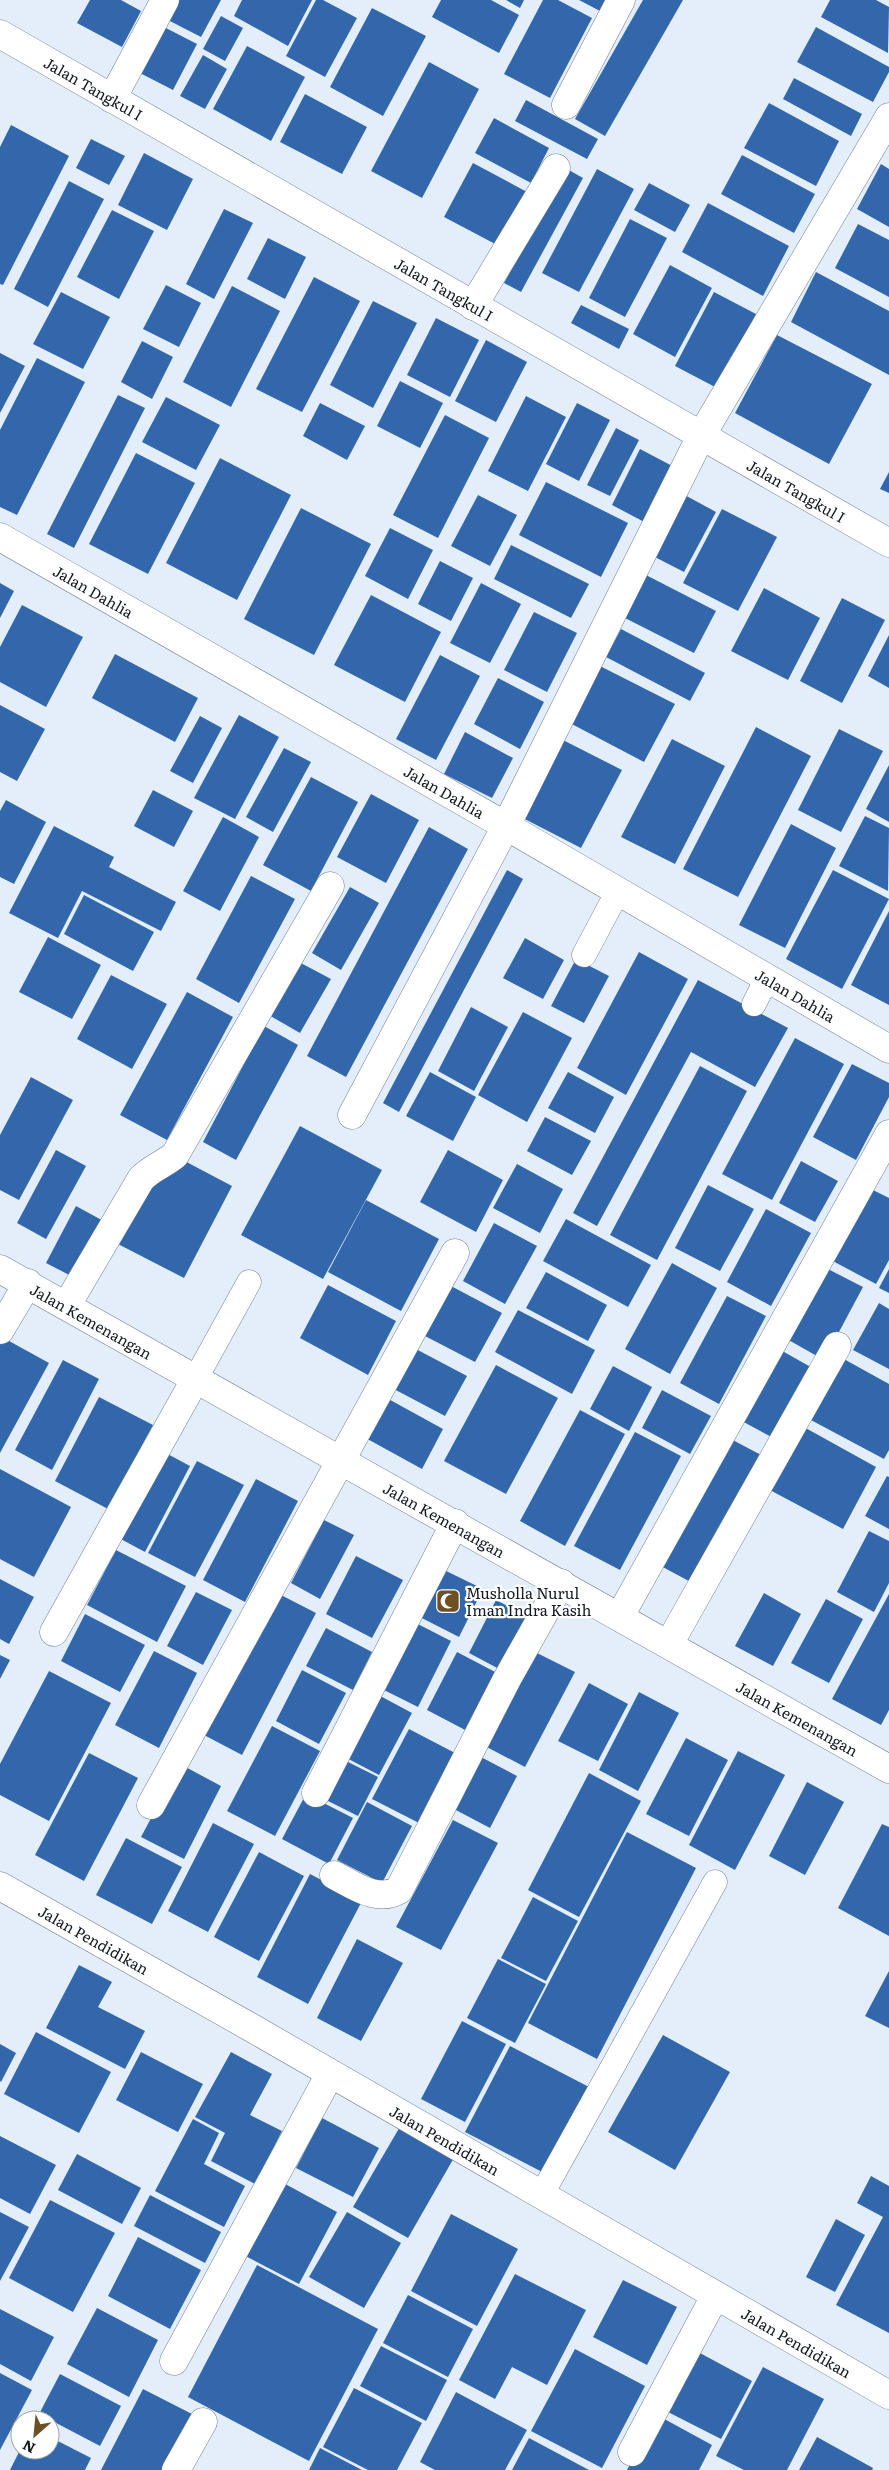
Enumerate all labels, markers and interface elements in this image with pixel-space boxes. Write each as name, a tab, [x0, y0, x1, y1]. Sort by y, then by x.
street label: Jalan Tangkul I	[40, 50, 147, 125]
street label: Jalan Tangkul I	[391, 251, 498, 326]
street label: Jalan Tangkul I	[743, 453, 850, 528]
street label: Jalan Dahlia	[49, 558, 139, 623]
street label: Jalan Dahlia	[400, 759, 490, 824]
street label: Jalan Dahlia	[751, 962, 841, 1028]
street label: Jalan Kemenangan	[26, 1277, 157, 1364]
street label: Jalan Kemenangan	[379, 1476, 510, 1563]
place label: Musholla Nurul Iman Indra Kasih	[466, 1581, 592, 1621]
mosque icon: Musholla Nurul Iman Indra Kasih	[435, 1588, 461, 1614]
street label: Jalan Kemenangan	[732, 1674, 863, 1761]
street label: Jalan Pendidikan	[35, 1899, 154, 1979]
street label: Jalan Pendidikan	[386, 2098, 504, 2180]
street label: Jalan Pendidikan	[737, 2301, 856, 2383]
north arrow	[10, 2410, 60, 2460]
text: N	[19, 2436, 38, 2459]

